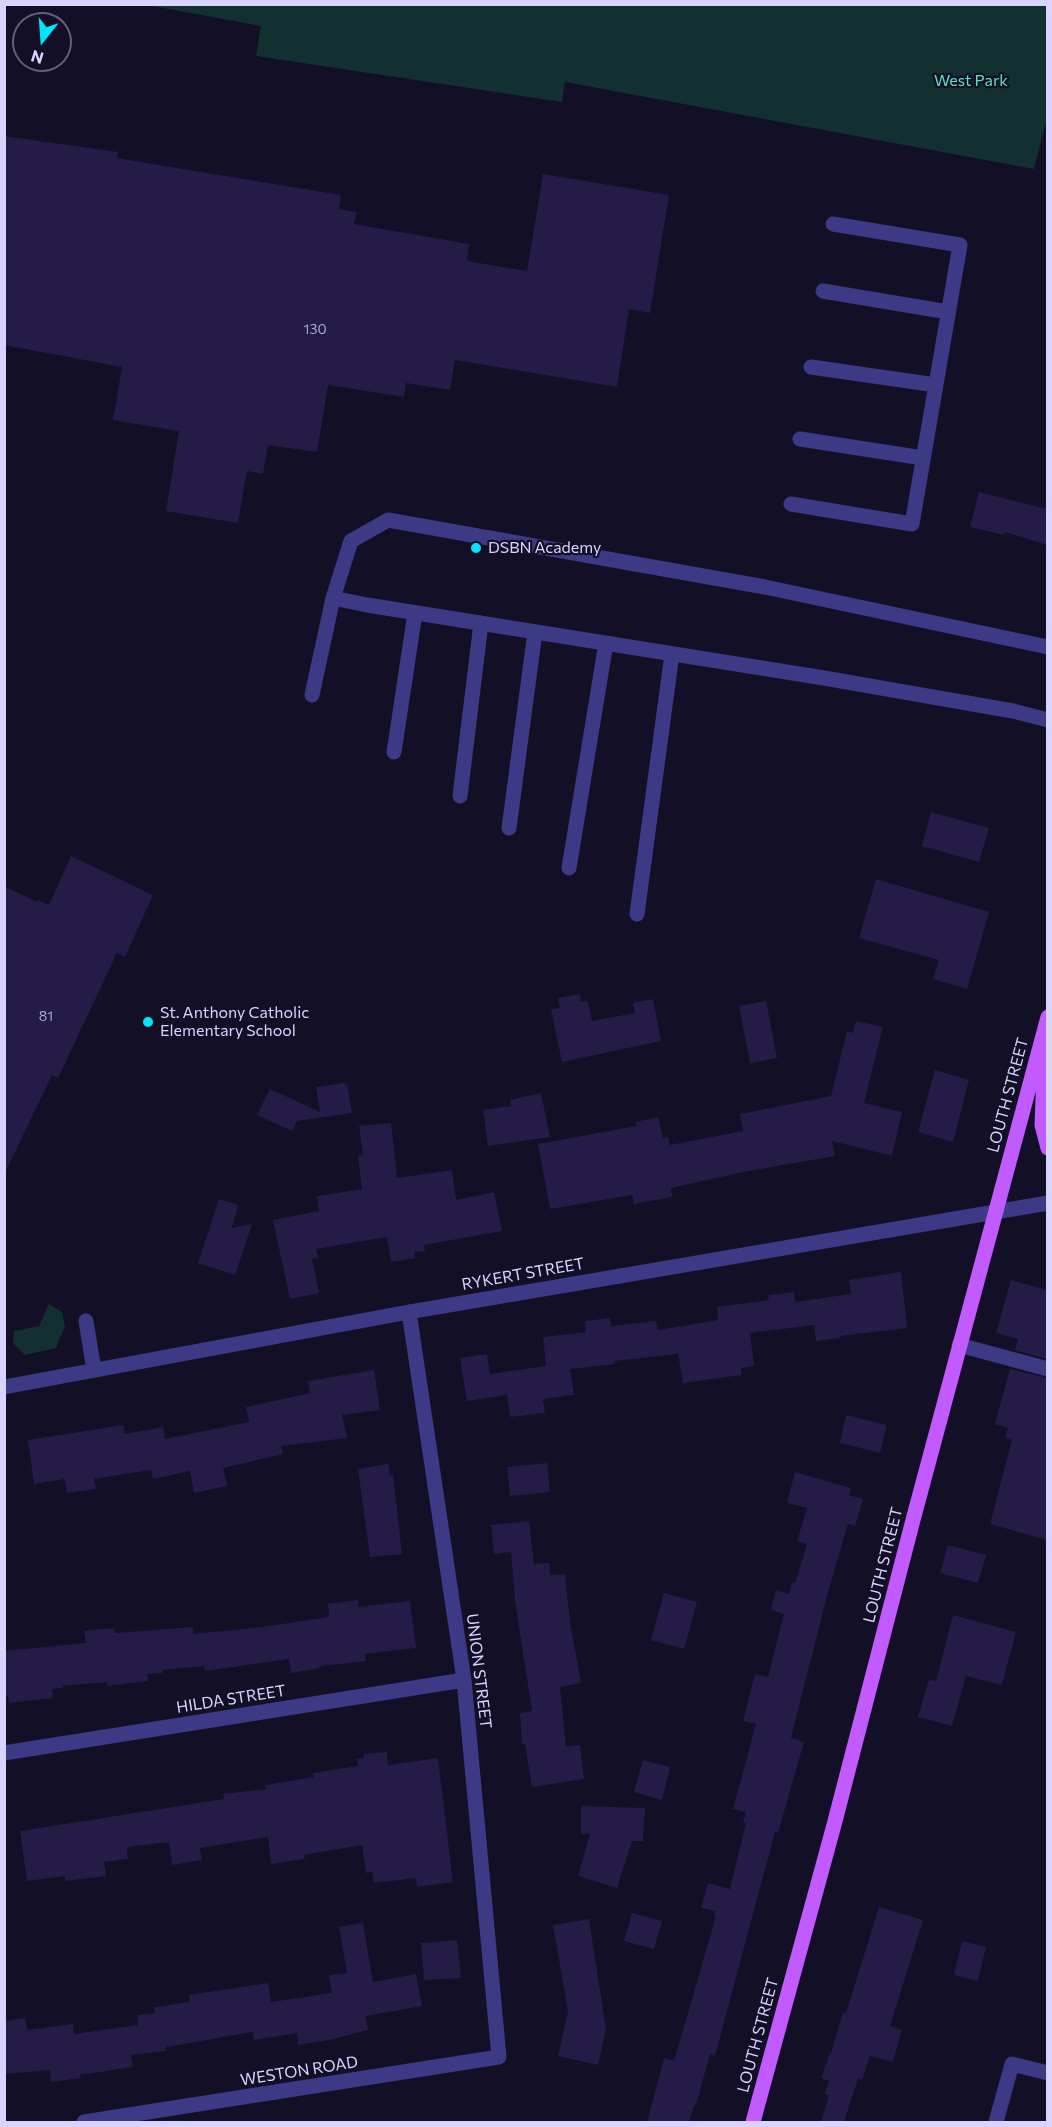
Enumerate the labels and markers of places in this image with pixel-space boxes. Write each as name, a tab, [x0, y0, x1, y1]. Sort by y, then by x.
place label: DSBN Academy	[488, 538, 601, 558]
marker: DSBN Academy	[469, 541, 483, 555]
place label: St. Anthony Catholic Elementary School	[160, 1003, 309, 1041]
marker: St. Anthony Catholic Elementary School	[141, 1015, 155, 1029]

